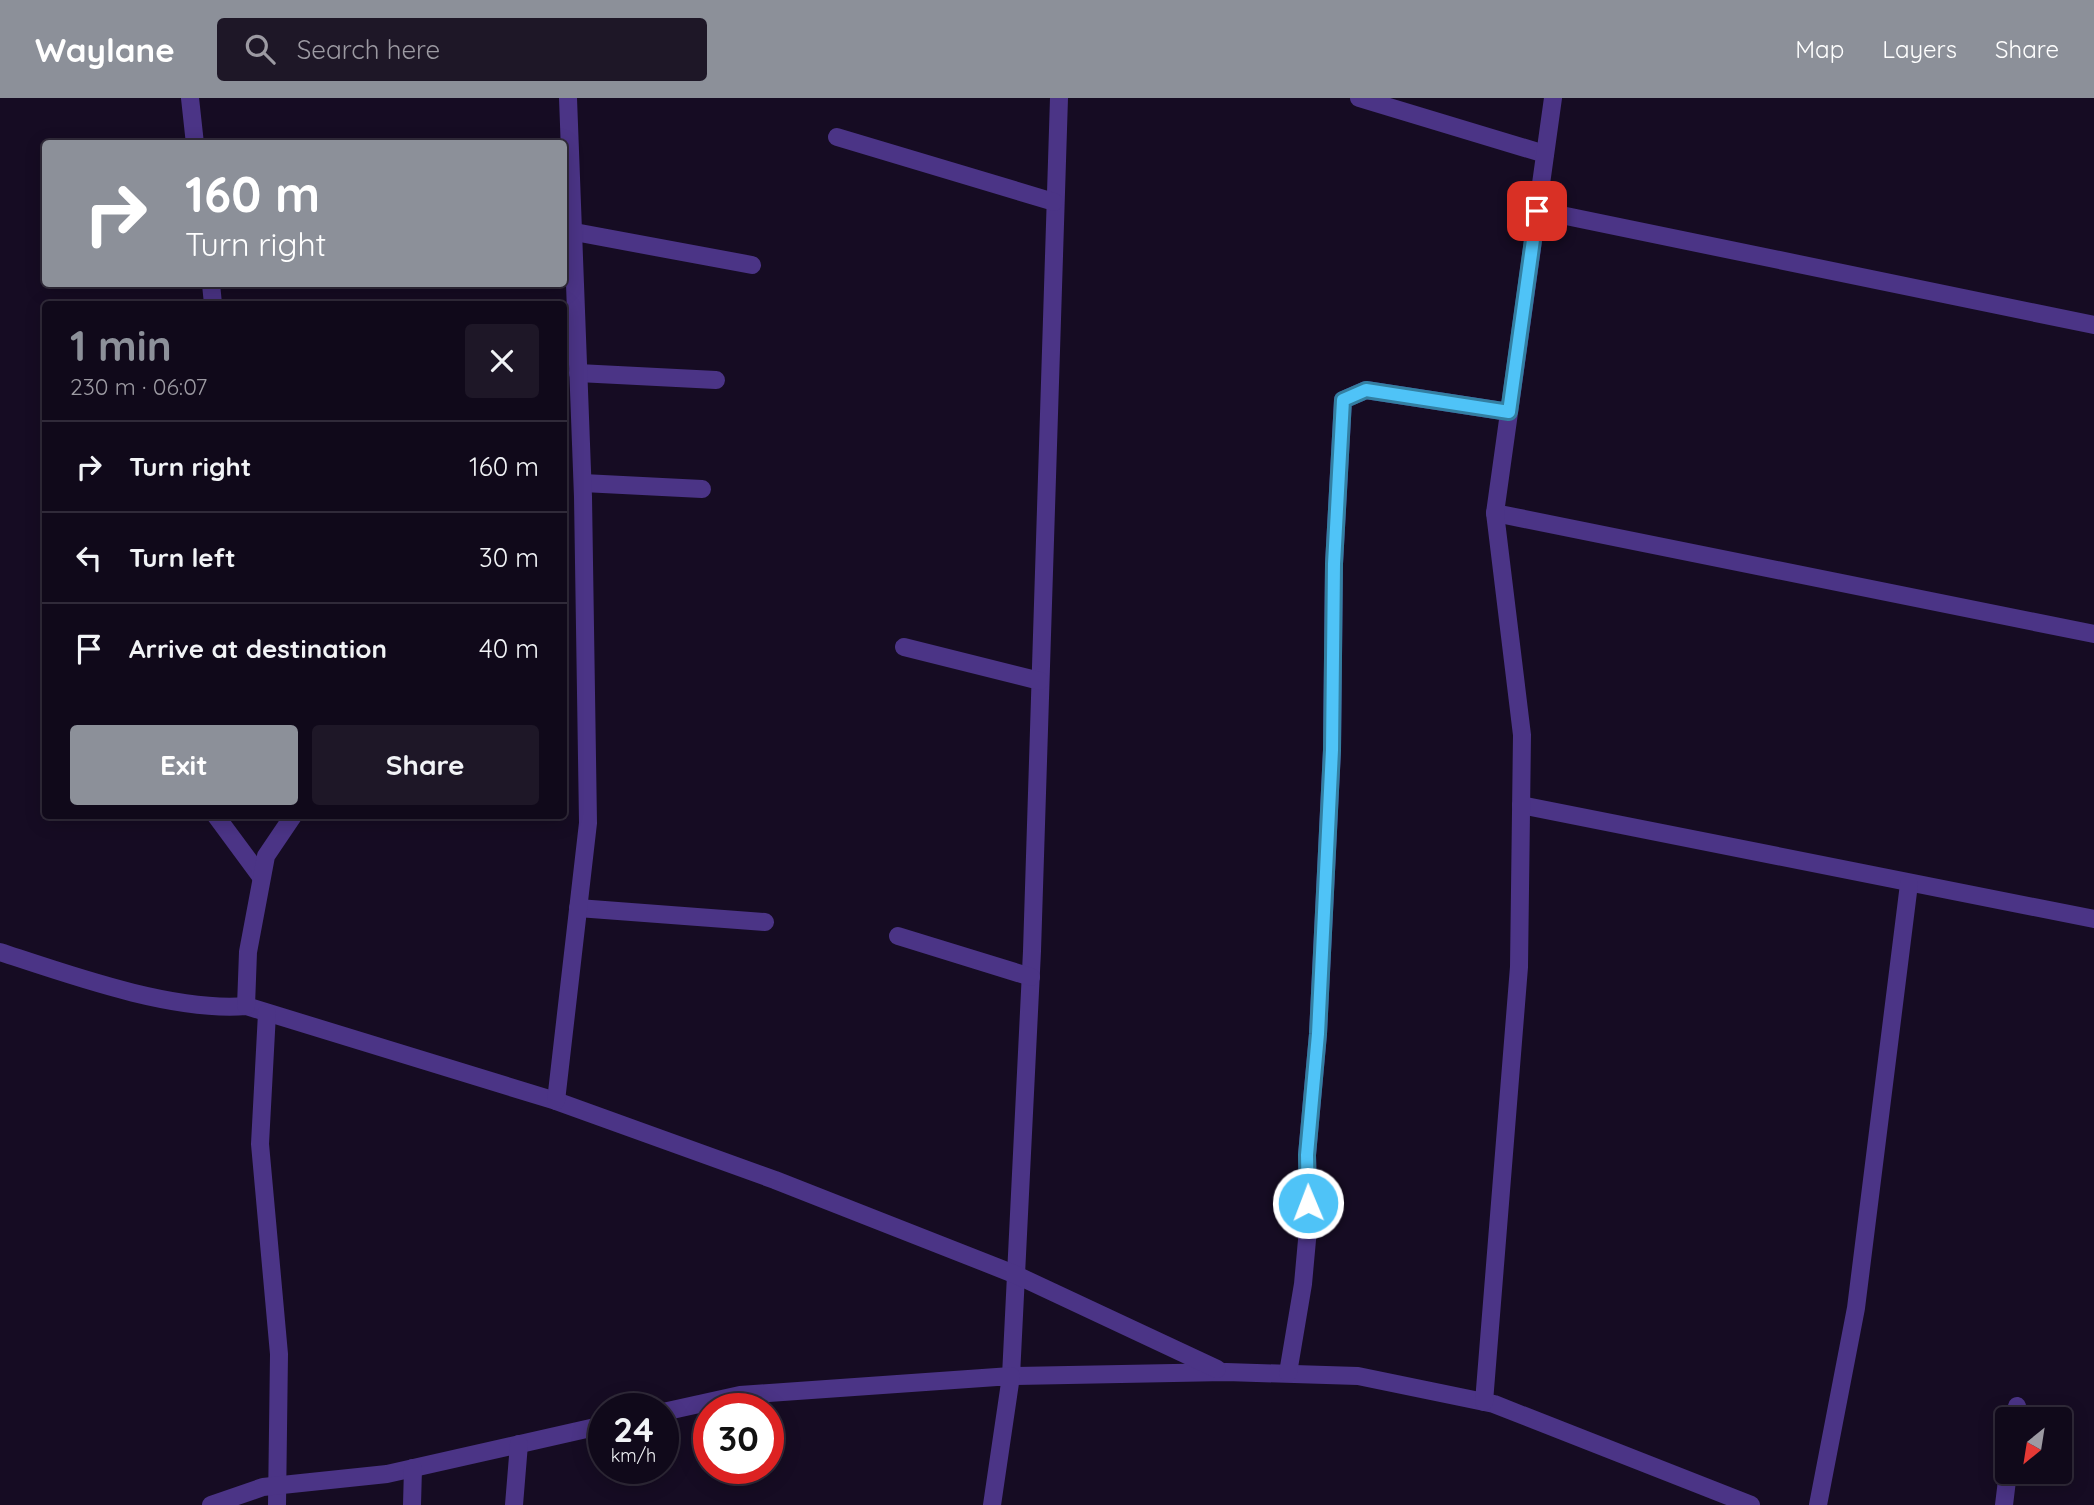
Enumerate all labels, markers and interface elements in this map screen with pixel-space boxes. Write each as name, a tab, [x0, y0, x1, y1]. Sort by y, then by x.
search box	[217, 18, 707, 81]
text: Waylane	[35, 29, 175, 70]
icon: search	[241, 30, 279, 68]
text: Search here	[297, 33, 440, 66]
text: Map	[1795, 34, 1844, 64]
text: Layers	[1882, 34, 1957, 64]
text: Share	[1995, 34, 2059, 64]
text: 160 m	[185, 163, 320, 224]
icon: right	[70, 168, 161, 259]
pin	[1507, 181, 1567, 241]
icon: arrive	[1518, 192, 1556, 230]
text: Turn right	[185, 224, 326, 264]
text: 1 min	[70, 319, 172, 372]
button: close	[465, 324, 539, 398]
text: 230 m · 06:07	[70, 372, 207, 401]
icon: right	[70, 448, 108, 486]
text: Turn right	[129, 450, 251, 483]
text: 160 m	[469, 450, 539, 483]
icon: left	[70, 539, 108, 577]
text: Turn left	[129, 541, 236, 574]
text: 30 m	[479, 541, 539, 574]
icon: arrive	[70, 630, 108, 668]
text: Arrive at destination	[129, 632, 387, 665]
text: 40 m	[479, 632, 539, 665]
button: Exit	[70, 725, 298, 805]
button: Share	[312, 725, 539, 805]
position arrow	[1271, 1166, 1345, 1240]
speed limit sign: 30	[693, 1393, 784, 1484]
text: 24	[613, 1407, 654, 1451]
north arrow	[1995, 1407, 2072, 1484]
map controls	[1995, 1407, 2072, 1484]
text: km/h	[611, 1444, 656, 1467]

